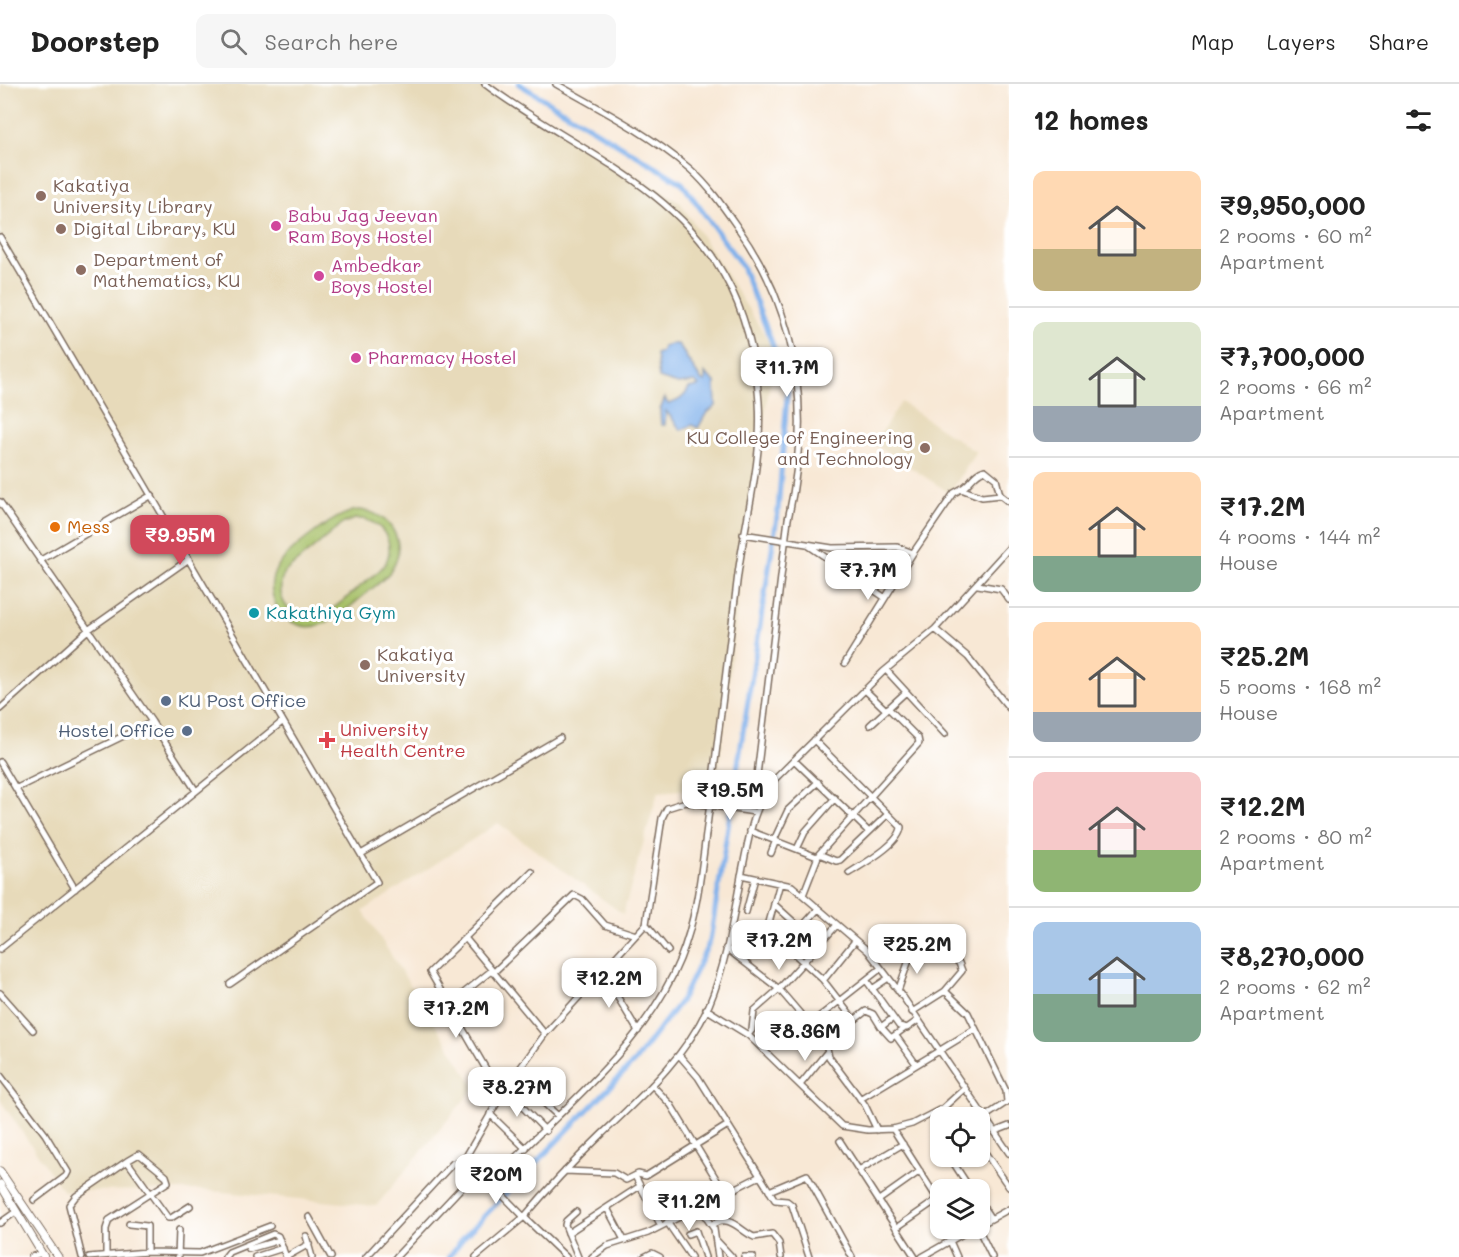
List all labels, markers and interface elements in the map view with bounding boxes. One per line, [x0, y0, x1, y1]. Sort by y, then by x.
search box [196, 14, 616, 68]
text: Doorstep [30, 23, 160, 59]
icon: search [217, 25, 250, 58]
text: Search here [265, 27, 398, 56]
text: Map [1191, 28, 1234, 55]
text: Layers [1267, 28, 1336, 55]
text: Share [1369, 28, 1429, 55]
text: 12 homes [1033, 103, 1149, 137]
icon: filters [1402, 104, 1435, 137]
place label: Kakatiya University Library [53, 173, 213, 218]
text: ₹9,950,000 [1219, 188, 1365, 222]
marker: Kakatiya University Library [34, 189, 48, 203]
icon: home [1081, 195, 1153, 267]
place label: Babu Jag Jeevan Ram Boys Hostel [288, 203, 438, 248]
place label: Digital Library, KU [73, 216, 235, 240]
marker: Babu Jag Jeevan Ram Boys Hostel [269, 219, 283, 233]
marker: Digital Library, KU [54, 222, 68, 236]
text: 2 rooms · 60 m² [1219, 222, 1372, 248]
place label: Department of Mathematics, KU [93, 247, 240, 292]
text: Apartment [1219, 248, 1325, 274]
place label: Ambedkar Boys Hostel [331, 253, 433, 298]
marker: Department of Mathematics, KU [74, 263, 88, 277]
marker: Ambedkar Boys Hostel [312, 269, 326, 283]
text: ₹7,700,000 [1219, 339, 1365, 373]
place label: Pharmacy Hostel [368, 345, 517, 369]
icon: home [1081, 346, 1153, 418]
pin: ₹11.7M [738, 347, 836, 398]
marker: Pharmacy Hostel [349, 351, 363, 365]
text: ₹11.7M [755, 353, 819, 379]
text: 2 rooms · 66 m² [1219, 373, 1372, 399]
text: Apartment [1219, 399, 1325, 425]
place label: KU College of Engineering and Technology [686, 425, 913, 470]
marker: KU College of Engineering and Technology [918, 441, 932, 455]
text: ₹17.2M [1219, 489, 1306, 523]
icon: home [1081, 496, 1153, 568]
place label: Mess [67, 514, 110, 538]
pin: ₹9.95M [131, 515, 229, 566]
marker: Mess [48, 520, 62, 534]
text: ₹9.95M [144, 521, 216, 547]
text: 4 rooms · 144 m² [1219, 523, 1380, 549]
text: House [1219, 549, 1278, 575]
pin: ₹7.7M [826, 550, 910, 601]
text: ₹7.7M [839, 556, 897, 582]
place label: Kakathiya Gym [266, 600, 396, 624]
marker: Kakathiya Gym [247, 606, 261, 620]
text: ₹25.2M [1219, 639, 1310, 673]
place label: Kakatiya University [377, 642, 466, 687]
icon: home [1081, 646, 1153, 718]
marker: Kakatiya University [358, 658, 372, 672]
text: 5 rooms · 168 m² [1219, 673, 1381, 699]
place label: KU Post Office [178, 688, 306, 712]
marker: KU Post Office [159, 694, 173, 708]
text: House [1219, 699, 1278, 725]
place label: University Health Centre [340, 717, 466, 762]
place label: Hostel Office [58, 718, 175, 742]
marker: Hostel Office [180, 724, 194, 738]
marker: University Health Centre [318, 731, 336, 749]
pin: ₹19.5M [681, 770, 779, 821]
text: ₹19.5M [696, 776, 764, 802]
text: ₹12.2M [1219, 789, 1306, 823]
icon: home [1081, 796, 1153, 868]
text: 2 rooms · 80 m² [1219, 823, 1372, 849]
text: Apartment [1219, 849, 1325, 875]
pin: ₹17.2M [730, 920, 828, 971]
pin: ₹25.2M [868, 924, 966, 975]
text: ₹17.2M [746, 926, 812, 952]
text: ₹25.2M [882, 930, 952, 956]
text: ₹8,270,000 [1219, 939, 1364, 973]
icon: home [1081, 946, 1153, 1018]
pin: ₹12.2M [560, 958, 658, 1009]
text: ₹12.2M [576, 964, 642, 990]
text: 2 rooms · 62 m² [1219, 973, 1371, 999]
pin: ₹17.2M [407, 988, 505, 1039]
text: ₹17.2M [423, 994, 489, 1020]
text: Apartment [1219, 999, 1325, 1025]
pin: ₹8.36M [756, 1011, 854, 1062]
text: ₹8.36M [769, 1017, 841, 1043]
pin: ₹8.27M [468, 1067, 566, 1118]
text: ₹8.27M [482, 1073, 552, 1099]
map controls [930, 1107, 990, 1239]
button: locate [930, 1107, 990, 1167]
pin: ₹20M [460, 1154, 532, 1205]
text: ₹20M [469, 1160, 523, 1186]
button: layers [930, 1179, 990, 1239]
pin: ₹11.2M [640, 1181, 738, 1232]
text: ₹11.2M [657, 1187, 721, 1213]

